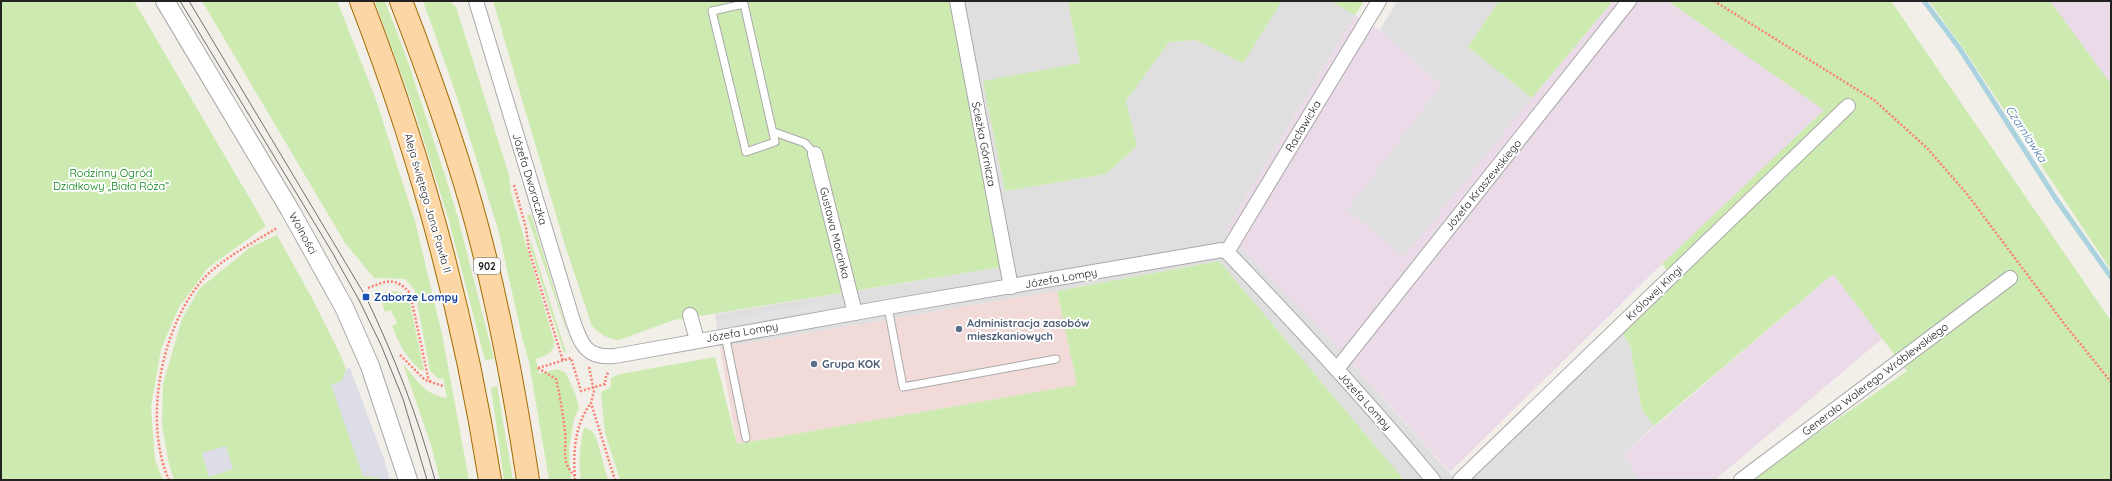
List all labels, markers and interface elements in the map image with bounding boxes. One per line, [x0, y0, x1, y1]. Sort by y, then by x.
street label: Racławicka [1282, 98, 1324, 154]
street label: Ścieżka Górnicza [969, 100, 999, 188]
water label: Czarniawka [2002, 102, 2051, 166]
street label: Aleja świętego Jana Pawła II [401, 132, 455, 274]
street label: Józefa Dworaczka [509, 132, 551, 226]
street label: Józefa Kraszewskiego [1442, 136, 1524, 234]
park label: Rodzinny Ogród Działkowy „Biała Róża” [53, 166, 169, 193]
street label: Gustawa Morcinka [817, 186, 853, 280]
street label: Wolności [286, 210, 320, 256]
road number: 902 [474, 258, 500, 274]
street label: Królowej Kingi [1623, 263, 1685, 323]
street label: Józefa Lompy [1024, 265, 1098, 291]
place label: Zaborze Lompy [374, 290, 458, 304]
marker: Zaborze Lompy [361, 292, 371, 302]
place label: Administracja zasobów mieszkaniowych [967, 316, 1090, 343]
street label: Józefa Lompy [705, 319, 779, 345]
street label: Generała Walerego Wróblewskiego [1799, 319, 1951, 439]
marker: Administracja zasobów mieszkaniowych [954, 324, 964, 334]
place label: Grupa KOK [822, 357, 880, 371]
marker: Grupa KOK [809, 359, 819, 369]
street label: Józefa Lompy [1335, 369, 1395, 433]

